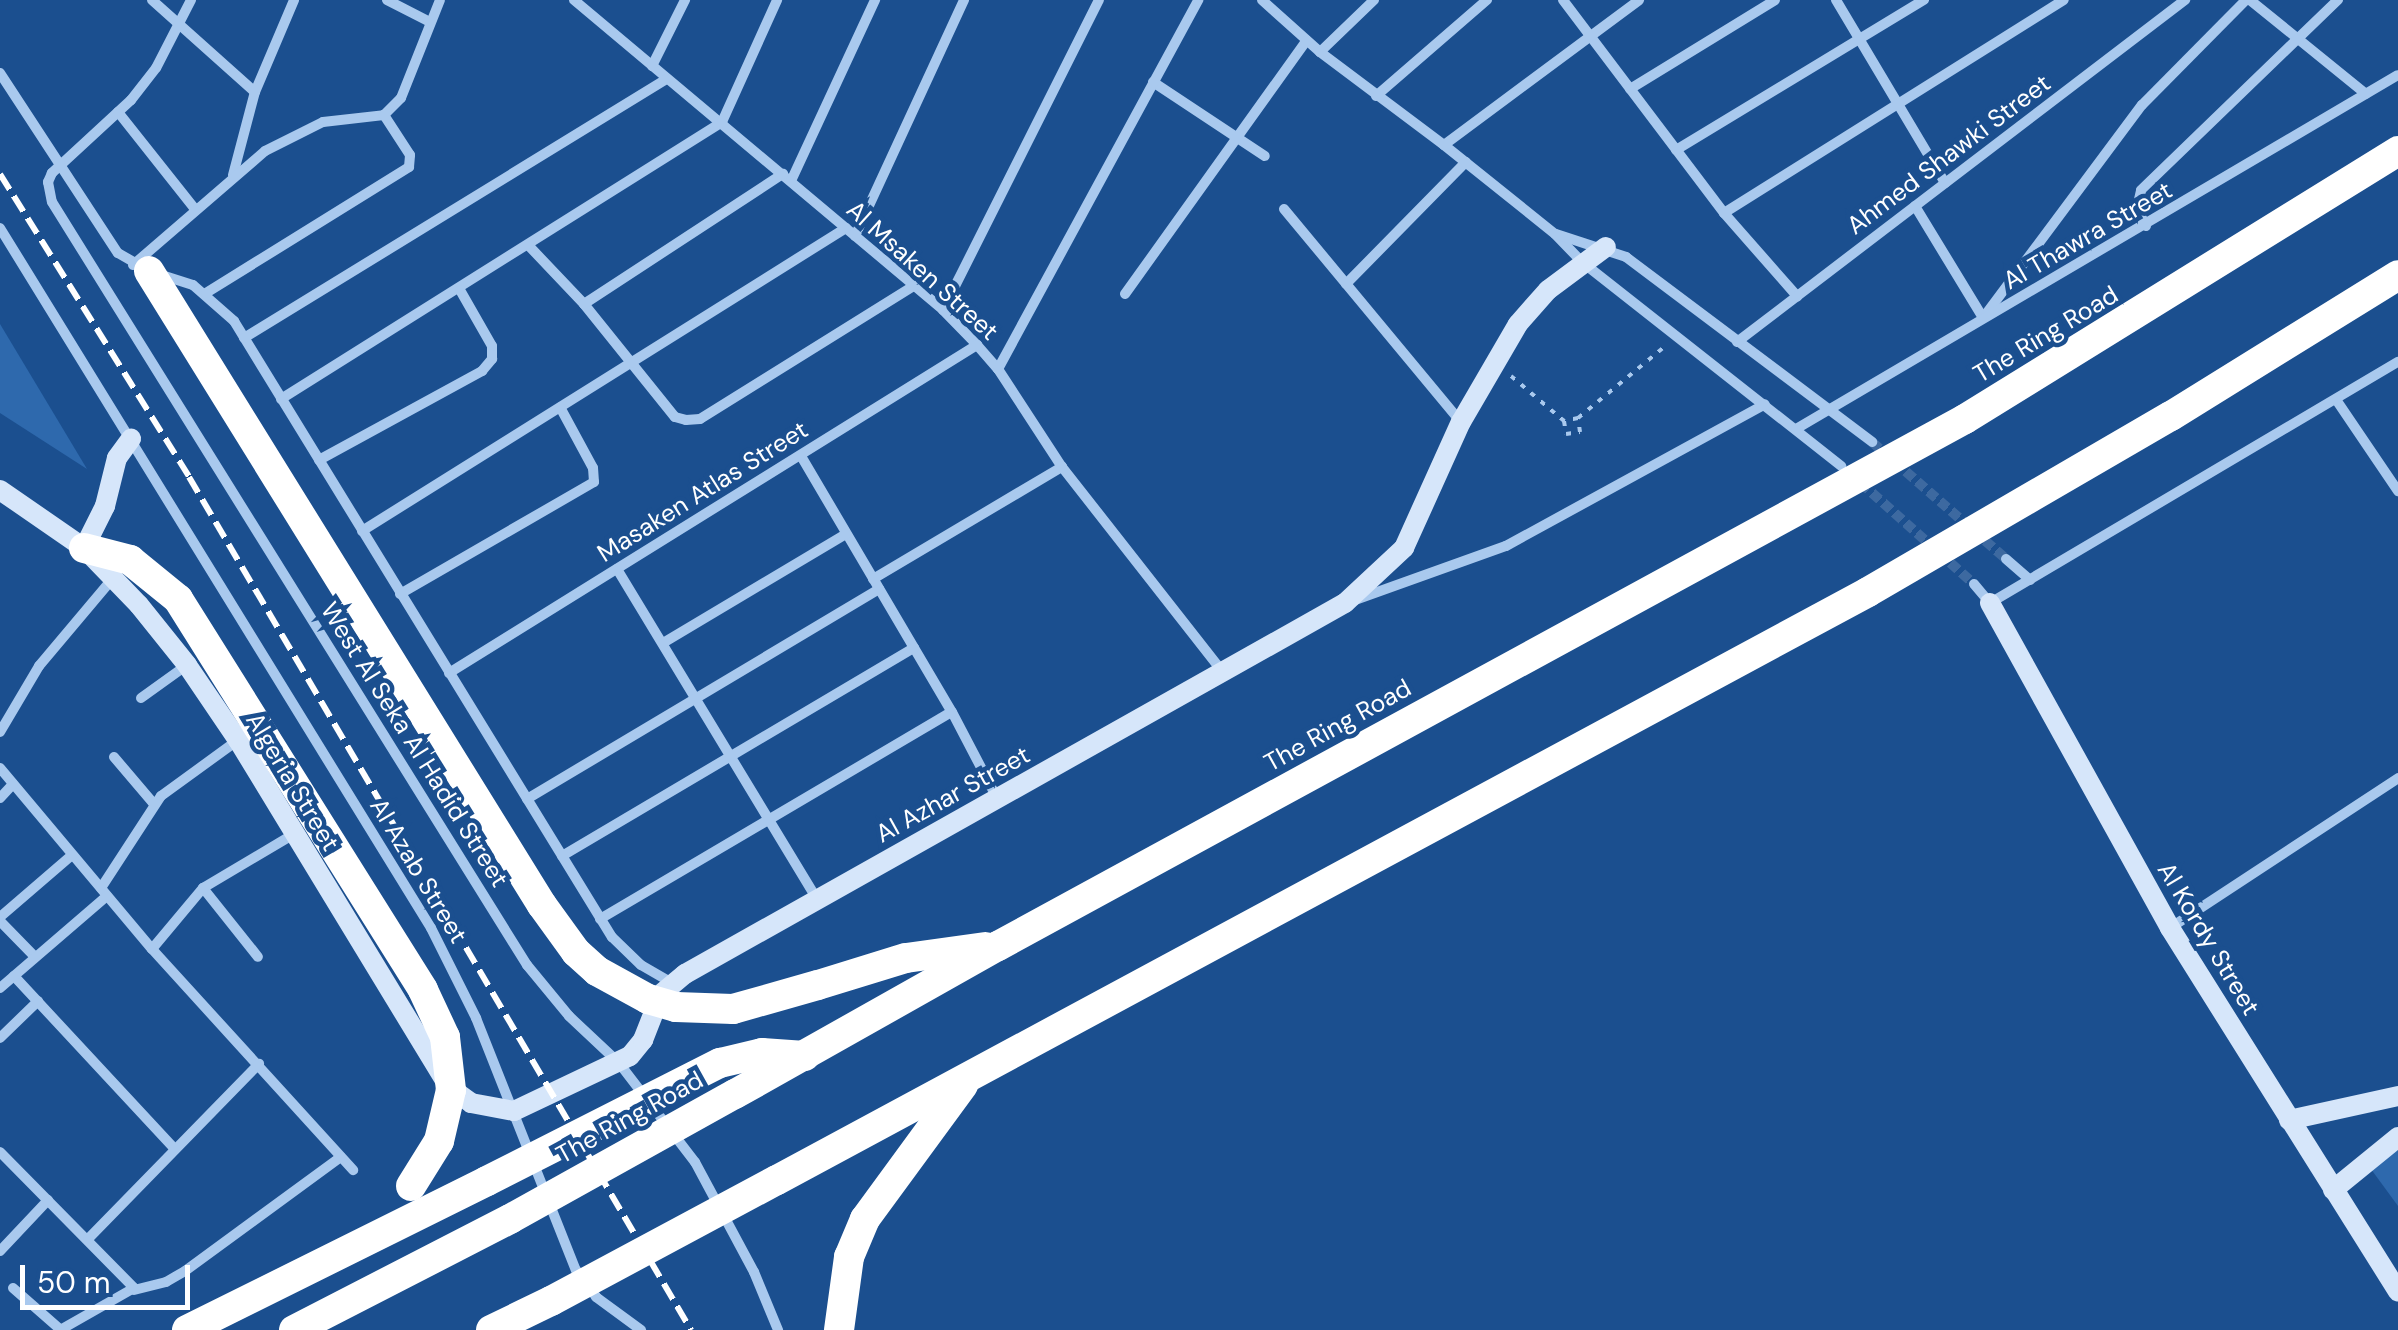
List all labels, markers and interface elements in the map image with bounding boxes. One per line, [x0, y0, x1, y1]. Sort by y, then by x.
street label: Ahmed Shawki Street [1841, 69, 2057, 241]
street label: Al Thawra Street [1998, 176, 2178, 296]
street label: Al Msaken Street [840, 195, 1004, 347]
street label: The Ring Road [1968, 280, 2124, 390]
street label: Masaken Atlas Street [592, 415, 814, 569]
street label: West Al Seka Al Hadid Street [314, 597, 514, 893]
street label: The Ring Road [1259, 673, 1417, 779]
street label: Algeria Street [239, 707, 345, 857]
street label: Al Azhar Street [871, 740, 1035, 850]
street label: Al Azab Street [363, 793, 473, 949]
street label: Al Kordy Street [2151, 857, 2265, 1021]
street label: The Ring Road [551, 1065, 709, 1171]
scale bar [25, 1245, 195, 1307]
text: 50 m [37, 1263, 111, 1302]

